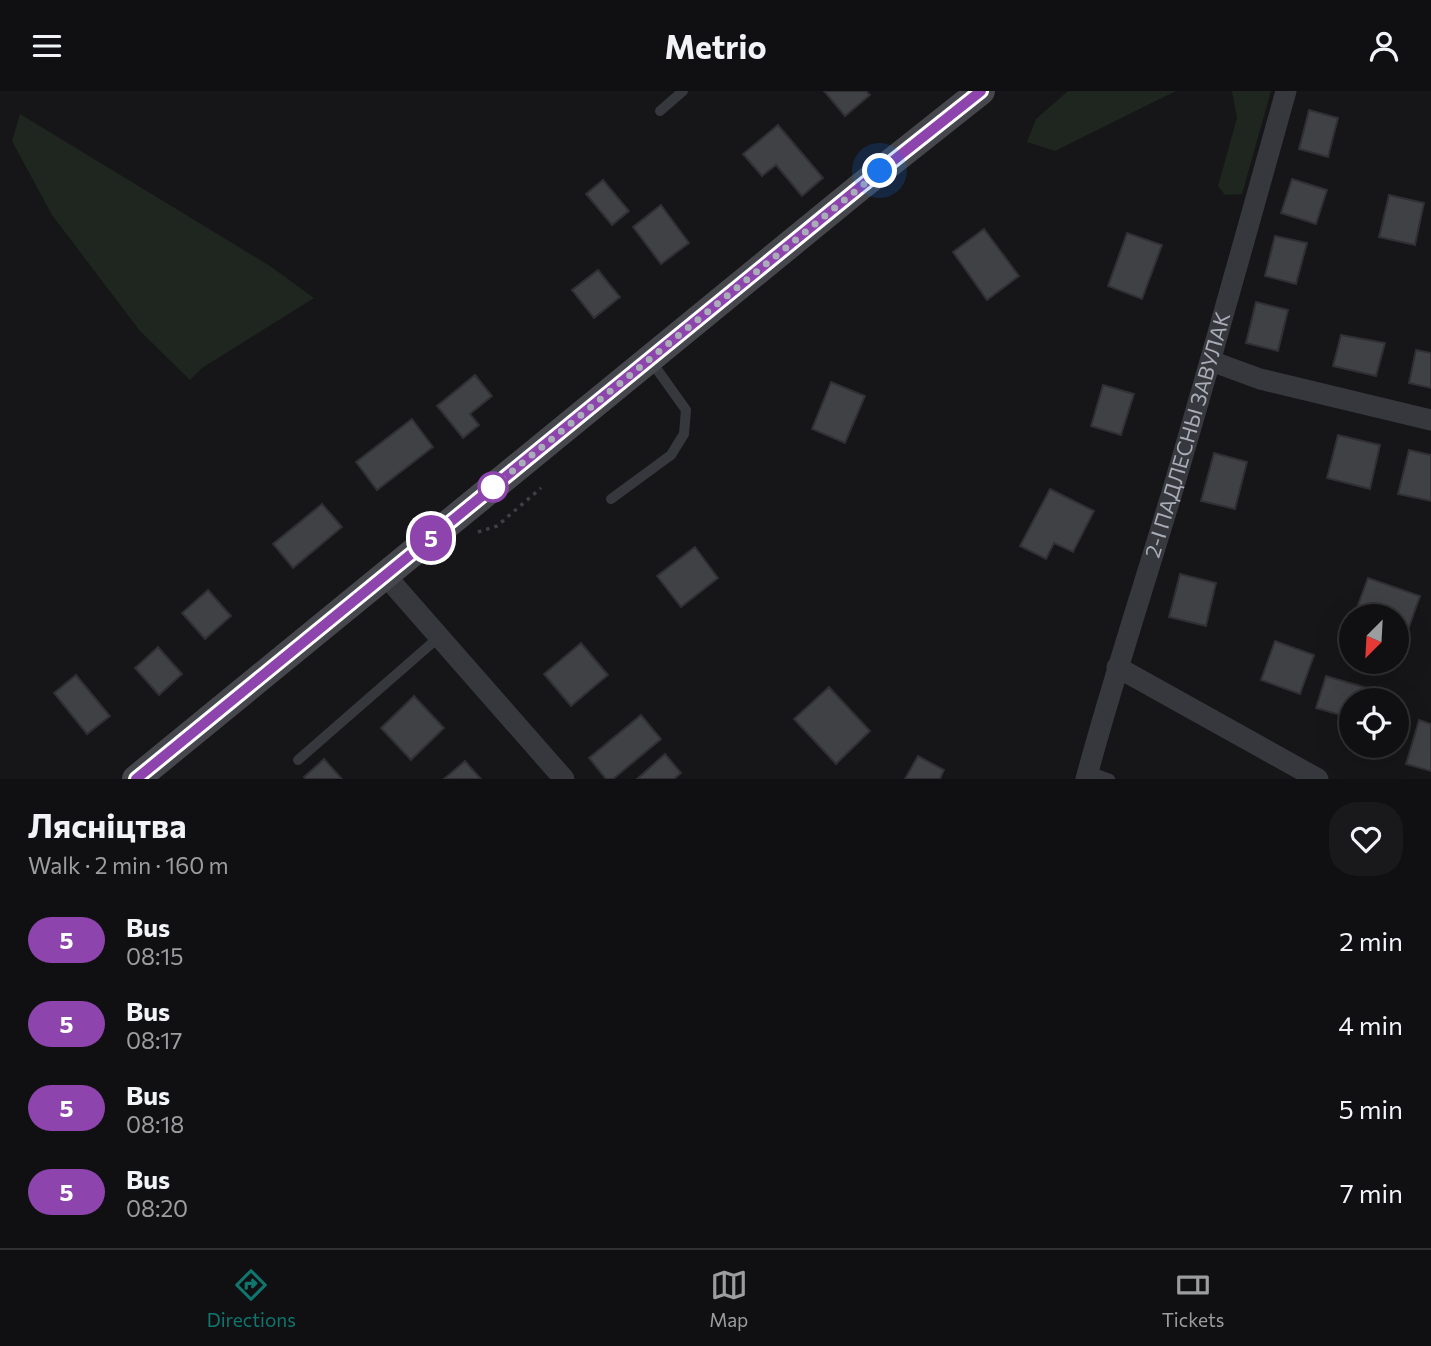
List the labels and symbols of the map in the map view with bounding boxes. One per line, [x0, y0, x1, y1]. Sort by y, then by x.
your location [862, 153, 897, 188]
street label: 2-І ПАДЛЕСНЫ ЗАВУЛАК [1139, 309, 1235, 560]
unlabelled marker [478, 472, 508, 502]
line badge: 5 [408, 515, 454, 561]
north arrow [1339, 604, 1409, 674]

